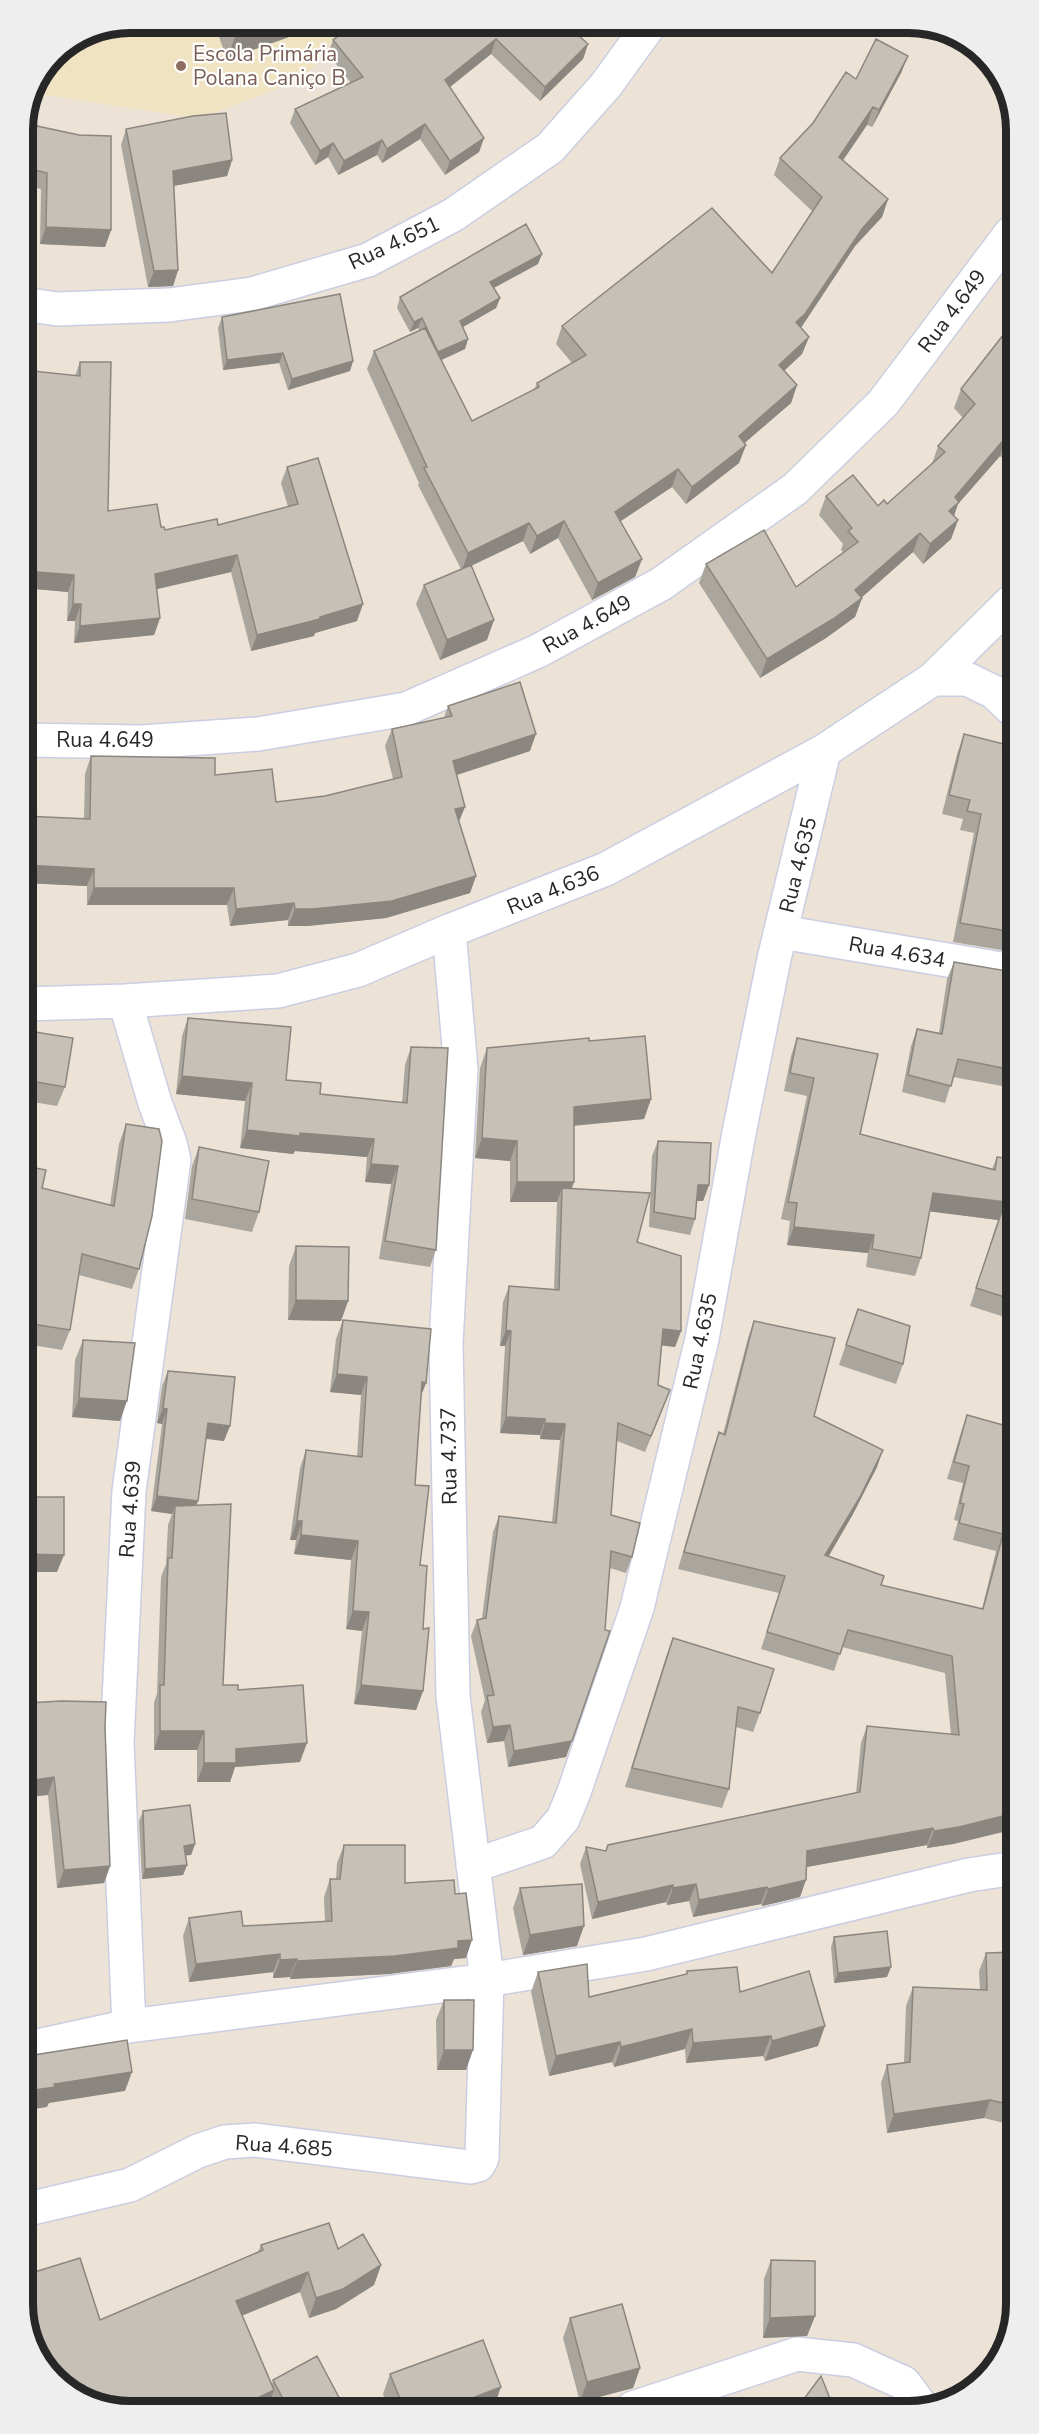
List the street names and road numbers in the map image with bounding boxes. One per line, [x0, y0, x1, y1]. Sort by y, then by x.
street label: Rua 4.651 [344, 210, 444, 276]
street label: Rua 4.649 [911, 264, 993, 358]
street label: Rua 4.649 [538, 588, 636, 660]
street label: Rua 4.649 [56, 726, 154, 754]
street label: Rua 4.635 [773, 814, 823, 916]
street label: Rua 4.636 [503, 859, 603, 921]
street label: Rua 4.634 [847, 930, 947, 974]
street label: Rua 4.635 [676, 1290, 724, 1392]
street label: Rua 4.737 [434, 1407, 464, 1505]
street label: Rua 4.639 [113, 1459, 147, 1559]
street label: Rua 4.685 [234, 2129, 334, 2163]

